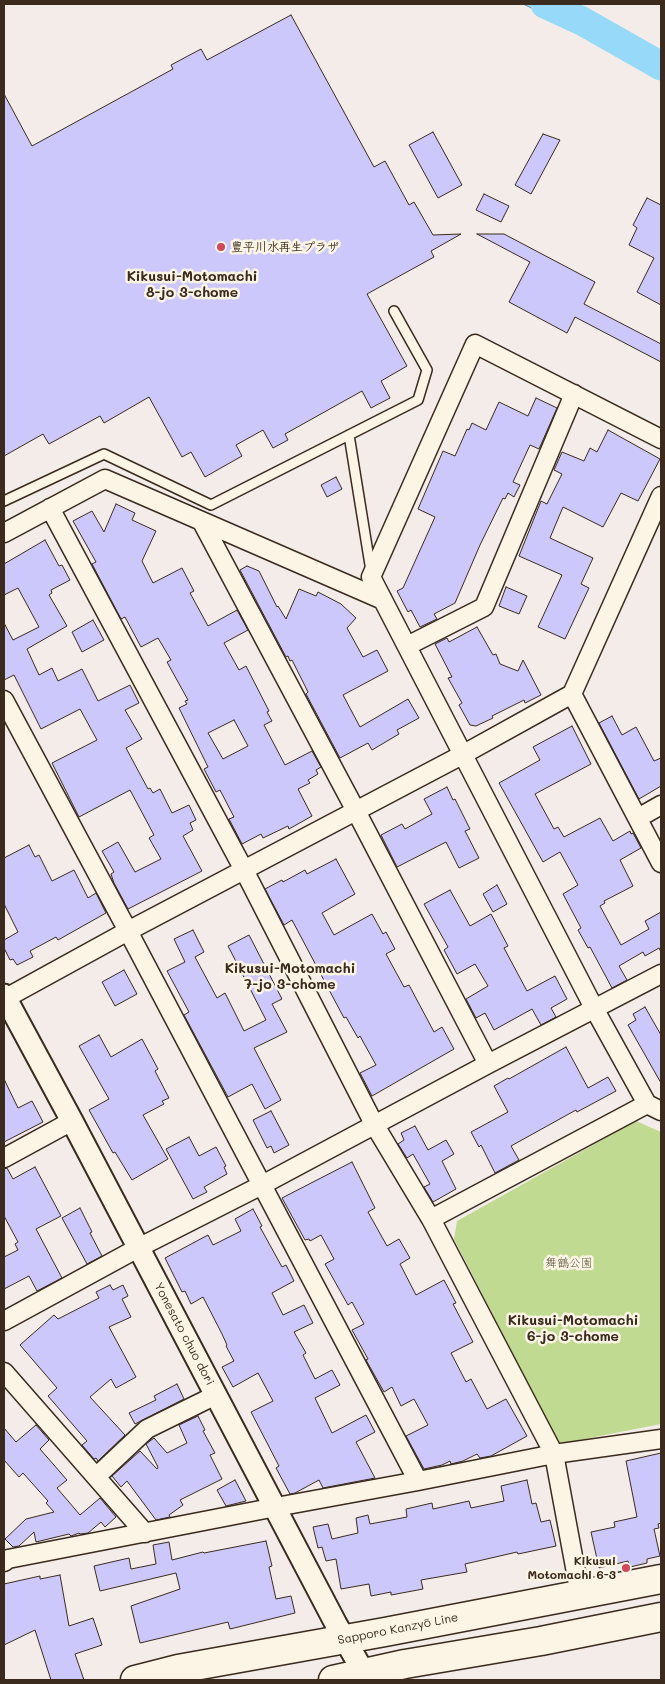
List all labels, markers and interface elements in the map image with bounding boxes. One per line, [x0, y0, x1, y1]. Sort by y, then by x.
place label: 豊平川水再生プラザ [231, 240, 339, 254]
marker: 豊平川水再生プラザ [215, 241, 227, 253]
district label: Kikusui-Motomachi 8-jo 3-chome [127, 269, 257, 302]
district label: Kikusui-Motomachi 7-jo 3-chome [225, 961, 355, 994]
park label: 舞鶴公園 [545, 1256, 593, 1270]
street label: Yonesato chuo dori [151, 1280, 217, 1388]
district label: Kikusui-Motomachi 6-jo 3-chome [508, 1313, 638, 1345]
place label: Kikusui Motomachi 6-3 [527, 1554, 616, 1582]
marker: Kikusui Motomachi 6-3 [620, 1562, 632, 1574]
street label: Sapporo Kanzyō Line [337, 1610, 459, 1648]

